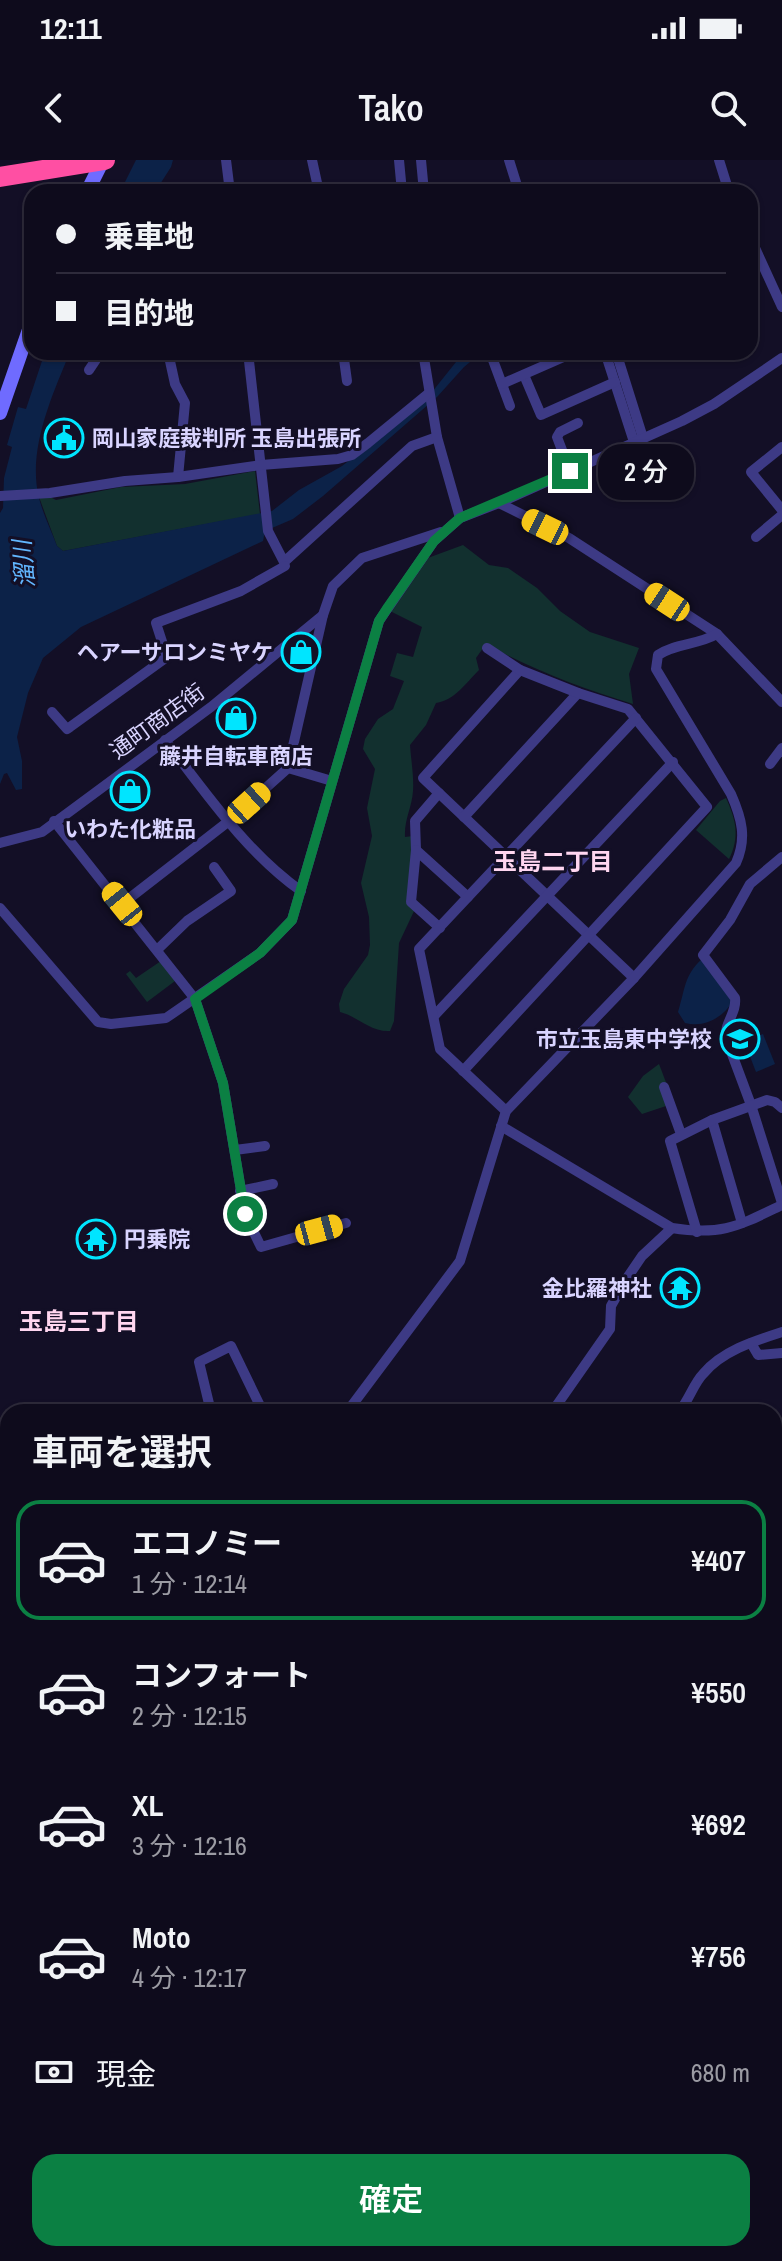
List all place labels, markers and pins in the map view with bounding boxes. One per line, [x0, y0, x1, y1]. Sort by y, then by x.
public building icon: 岡山家庭裁判所 玉島出張所 [43, 417, 85, 459]
place label: 岡山家庭裁判所 玉島出張所 [92, 423, 361, 453]
shop icon: ヘアーサロンミヤケ [280, 631, 322, 673]
place label: ヘアーサロンミヤケ [77, 637, 273, 667]
shop icon: 藤井自転車商店 [215, 697, 257, 739]
place label: 藤井自転車商店 [159, 741, 313, 771]
shop icon: いわた化粧品 [109, 770, 151, 812]
place label: いわた化粧品 [64, 814, 196, 844]
school or university icon: 市立玉島東中学校 [719, 1018, 761, 1060]
place label: 市立玉島東中学校 [536, 1024, 712, 1054]
temple icon: 円乗院 [75, 1218, 117, 1260]
place label: 円乗院 [124, 1224, 190, 1254]
temple icon: 金比羅神社 [659, 1267, 701, 1309]
place label: 金比羅神社 [542, 1273, 652, 1303]

